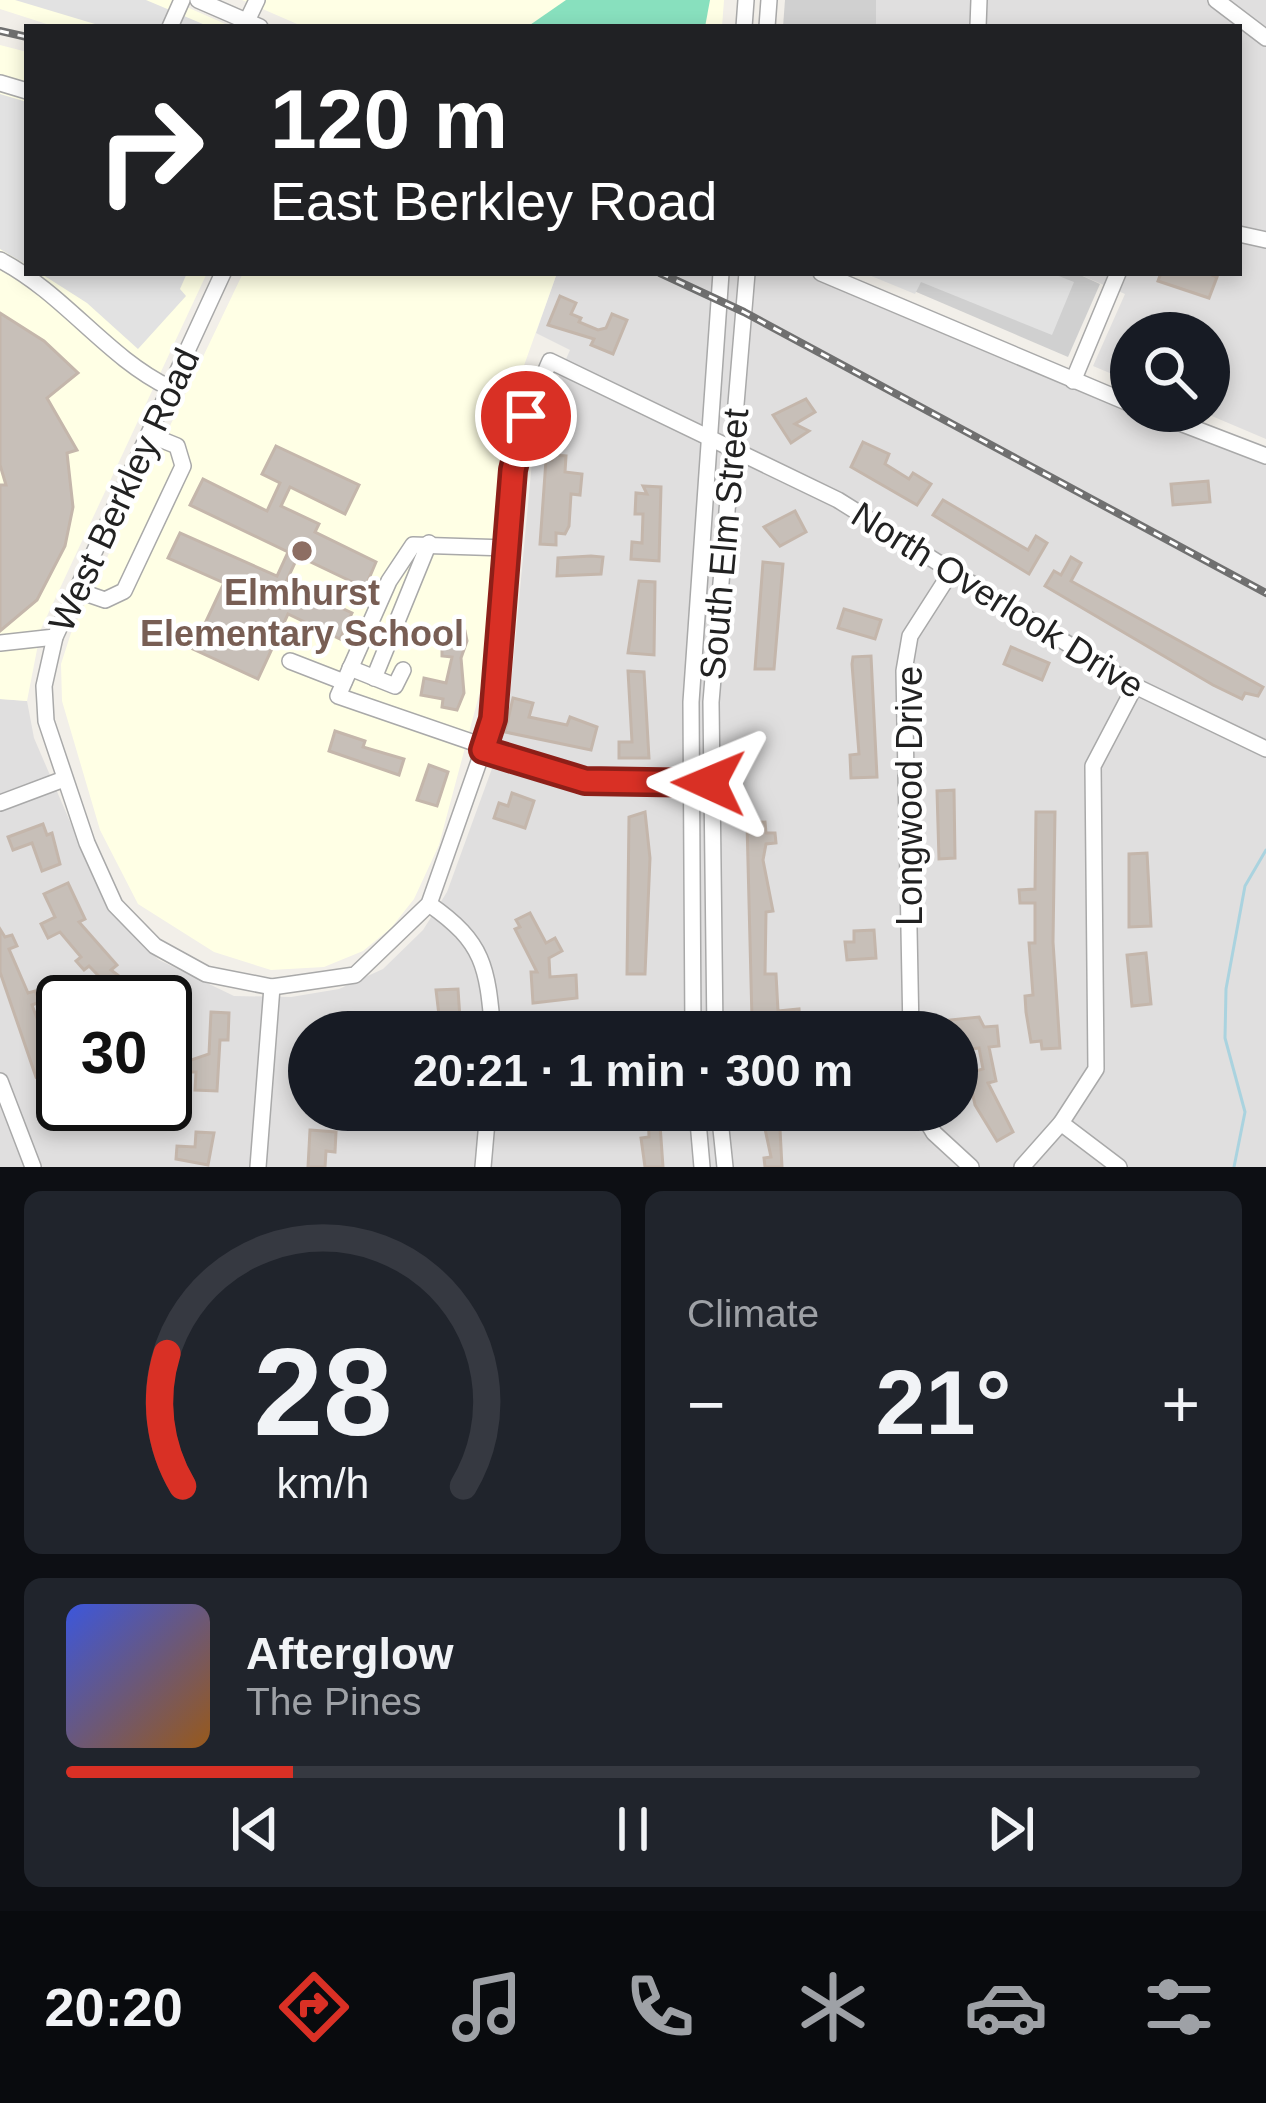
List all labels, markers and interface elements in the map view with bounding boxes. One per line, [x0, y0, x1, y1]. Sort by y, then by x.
icon: right [72, 72, 228, 228]
text: 120 m [270, 72, 508, 166]
text: East Berkley Road [270, 171, 717, 231]
map controls [1110, 312, 1230, 432]
button: search [1110, 312, 1230, 432]
street label: West Berkley Road [40, 342, 208, 638]
pin [475, 365, 577, 467]
icon: arrive [493, 383, 559, 449]
street label: South Elm Street [692, 407, 756, 681]
street label: North Overlook Drive [845, 494, 1151, 706]
marker: Elmhurst Elementary School [289, 538, 315, 564]
place label: Elmhurst Elementary School [140, 572, 464, 654]
street label: Longwood Drive [889, 666, 930, 926]
position arrow [646, 720, 772, 846]
speed limit sign: 30 [36, 975, 192, 1131]
text: 20:21 · 1 min · 300 m [413, 1045, 853, 1096]
text: Climate [687, 1292, 819, 1335]
text: 28 [253, 1322, 392, 1461]
text: 21° [875, 1353, 1012, 1453]
text: − [687, 1367, 726, 1441]
text: + [1161, 1367, 1200, 1441]
text: km/h [276, 1458, 369, 1506]
text: Afterglow [246, 1628, 454, 1679]
text: The Pines [246, 1680, 422, 1723]
icon: previous [222, 1796, 288, 1862]
icon: pause [600, 1796, 666, 1862]
icon: next [978, 1796, 1044, 1862]
icon: directions [272, 1965, 356, 2049]
icon: music [445, 1965, 529, 2049]
icon: phone [618, 1965, 702, 2049]
icon: climate [791, 1965, 875, 2049]
icon: car [964, 1965, 1048, 2049]
icon: filters [1137, 1965, 1221, 2049]
text: 20:20 [45, 1977, 183, 2037]

